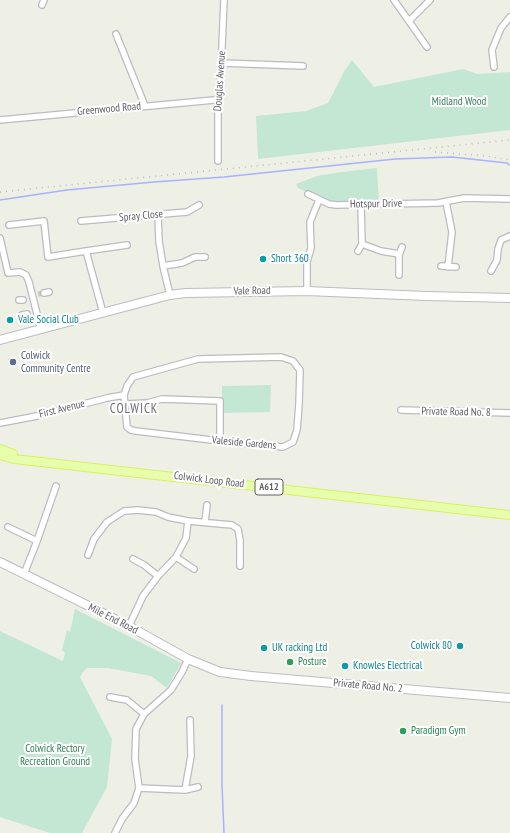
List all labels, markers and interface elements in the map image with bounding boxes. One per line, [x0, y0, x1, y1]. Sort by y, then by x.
street label: Douglas Avenue [211, 50, 229, 112]
park label: Midland Wood [432, 95, 486, 109]
street label: Greenwood Road [77, 100, 141, 118]
street label: Hotspur Drive [350, 197, 402, 211]
street label: Spray Close [119, 208, 163, 224]
place label: Short 360 [271, 252, 309, 266]
marker: Short 360 [258, 254, 268, 264]
street label: Vale Road [233, 284, 271, 298]
place label: Vale Social Club [18, 313, 79, 327]
marker: Vale Social Club [5, 315, 15, 325]
place label: Colwick Community Centre [21, 349, 91, 375]
marker: Colwick Community Centre [8, 357, 18, 367]
street label: First Avenue [38, 397, 86, 421]
district label: COLWICK [110, 401, 158, 417]
street label: Private Road No. 8 [421, 405, 491, 419]
street label: Valeside Gardens [211, 434, 277, 452]
street label: Colwick Loop Road [173, 469, 245, 491]
road number: A612 [255, 479, 283, 495]
street label: Mile End Road [86, 601, 140, 637]
place label: Colwick 80 [411, 639, 452, 653]
place label: UK racking Ltd [272, 641, 327, 655]
marker: Colwick 80 [455, 641, 465, 651]
marker: UK racking Ltd [259, 643, 269, 653]
place label: Posture [298, 655, 326, 669]
marker: Posture [285, 657, 295, 667]
place label: Knowles Electrical [353, 659, 422, 673]
marker: Knowles Electrical [340, 661, 350, 671]
street label: Private Road No. 2 [333, 676, 403, 696]
place label: Paradigm Gym [411, 724, 466, 738]
marker: Paradigm Gym [398, 726, 408, 736]
park label: Colwick Rectory Recreation Ground [20, 742, 90, 768]

